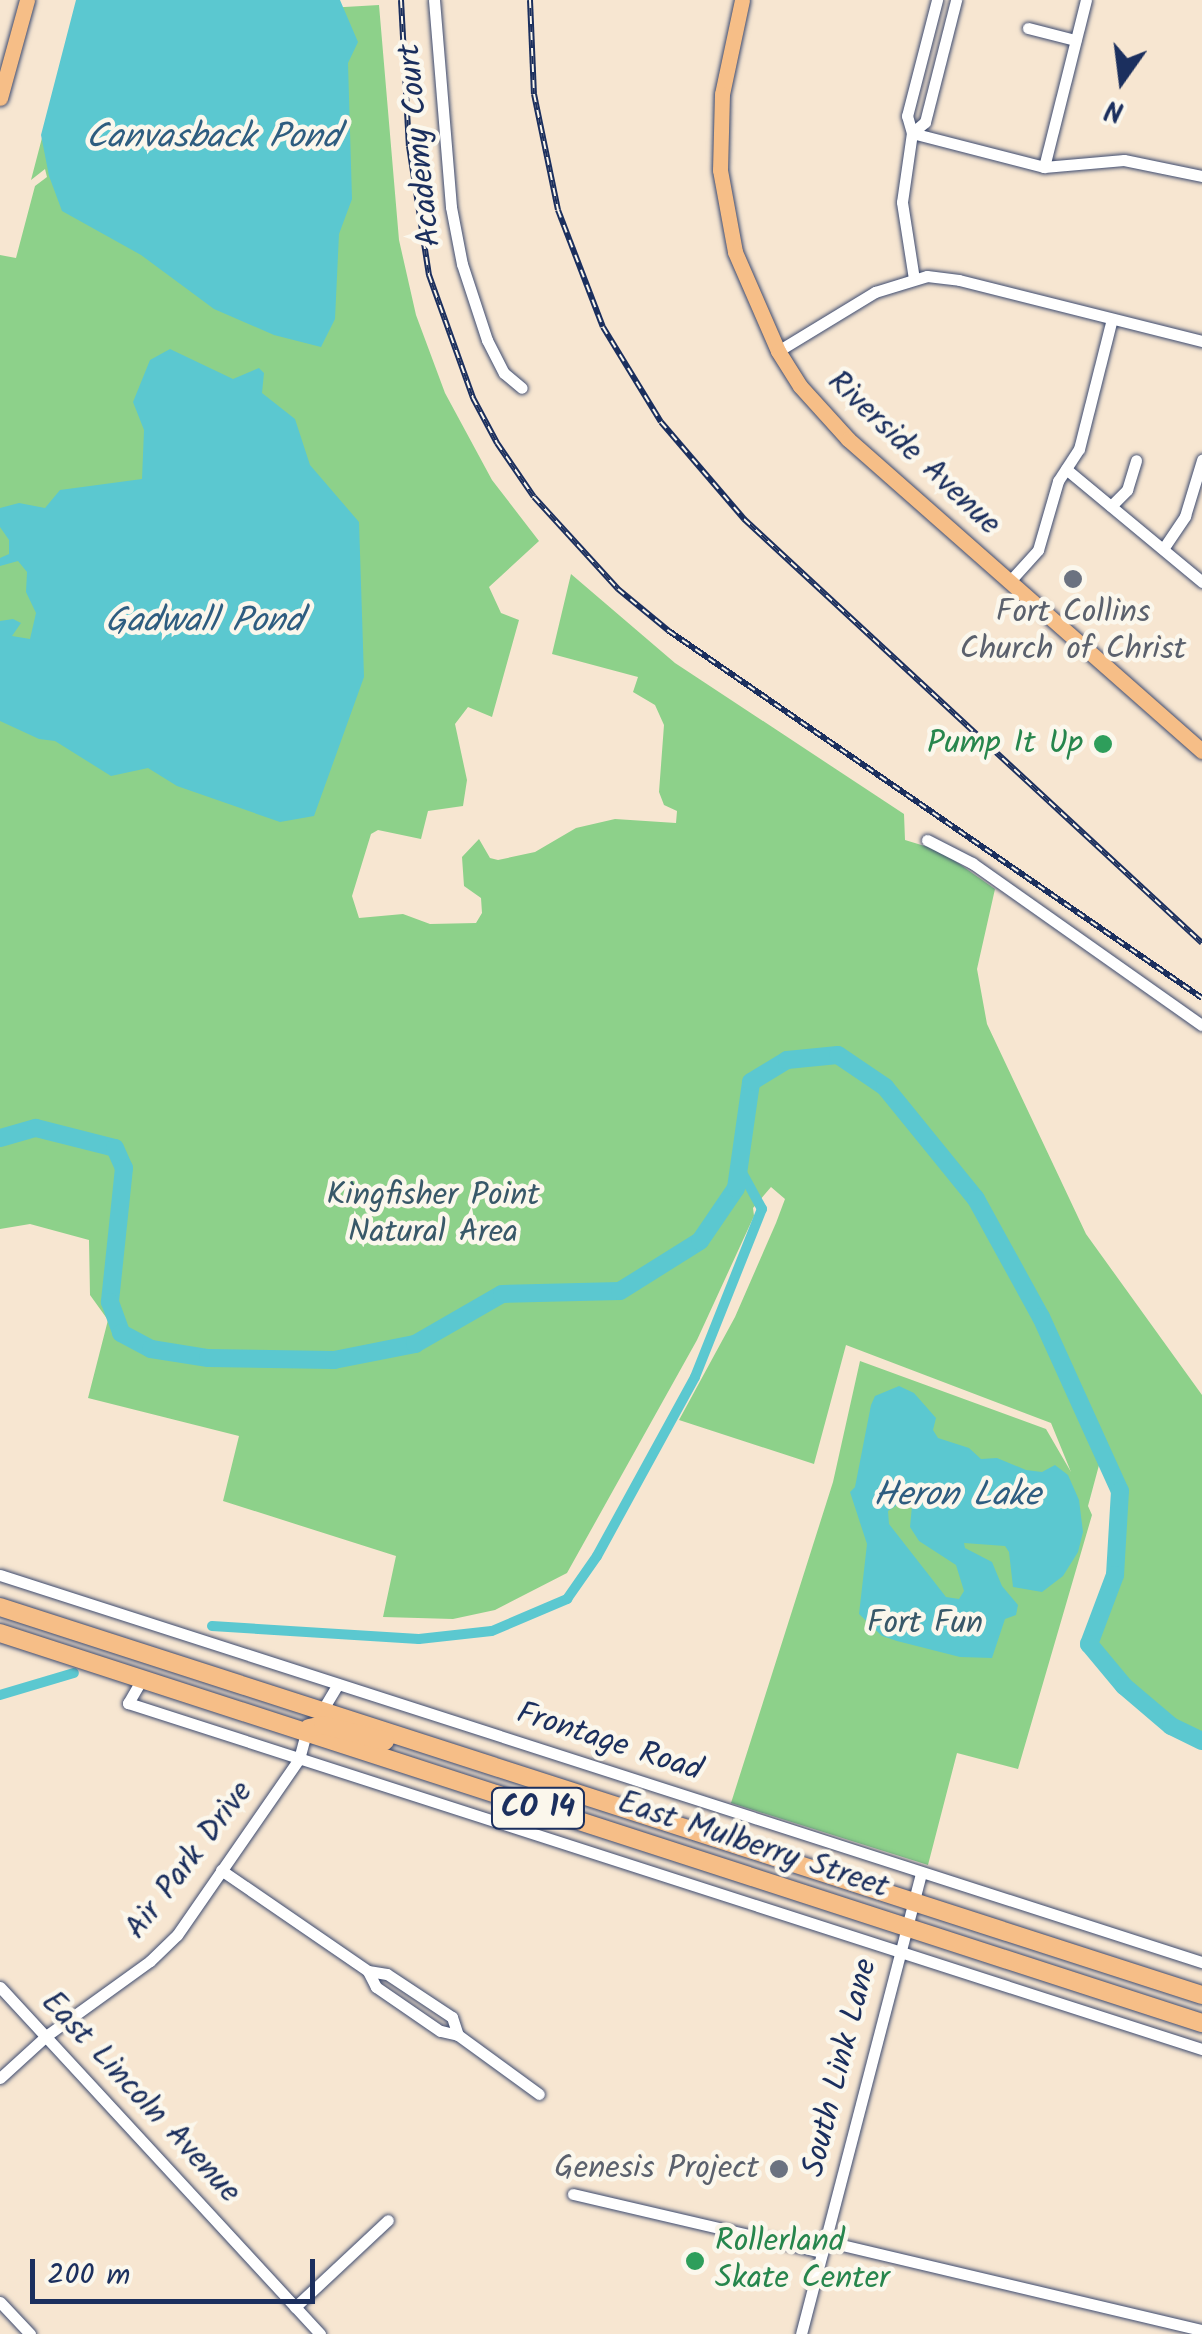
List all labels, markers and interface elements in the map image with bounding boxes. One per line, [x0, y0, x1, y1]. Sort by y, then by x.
north arrow [1072, 30, 1172, 130]
street label: Academy Court [391, 41, 451, 249]
text: N [1101, 86, 1129, 134]
water label: Canvasback Pond [86, 117, 340, 159]
street label: Riverside Avenue [818, 364, 1008, 544]
marker: Fort Collins Church of Christ [1062, 568, 1084, 590]
place label: Fort Collins Church of Christ [960, 595, 1186, 670]
water label: Gadwall Pond [105, 601, 303, 643]
place label: Pump It Up [927, 725, 1083, 763]
marker: Pump It Up [1092, 733, 1114, 755]
park label: Kingfisher Point Natural Area [326, 1178, 540, 1253]
water label: Heron Lake [873, 1475, 1041, 1517]
park label: Fort Fun [867, 1605, 983, 1643]
street label: Frontage Road [511, 1695, 707, 1791]
street label: Air Park Drive [118, 1774, 262, 1948]
road number: CO 14 [490, 1783, 586, 1833]
street label: East Mulberry Street [613, 1784, 893, 1908]
street label: South Link Lane [795, 1955, 887, 2181]
street label: East Lincoln Avenue [32, 1984, 248, 2212]
place label: Genesis Project [554, 2150, 759, 2188]
marker: Genesis Project [768, 2158, 790, 2180]
place label: Rollerland Skate Center [715, 2224, 890, 2299]
scale bar [35, 2239, 320, 2301]
marker: Rollerland Skate Center [684, 2250, 706, 2272]
text: 200 m [47, 2252, 130, 2300]

